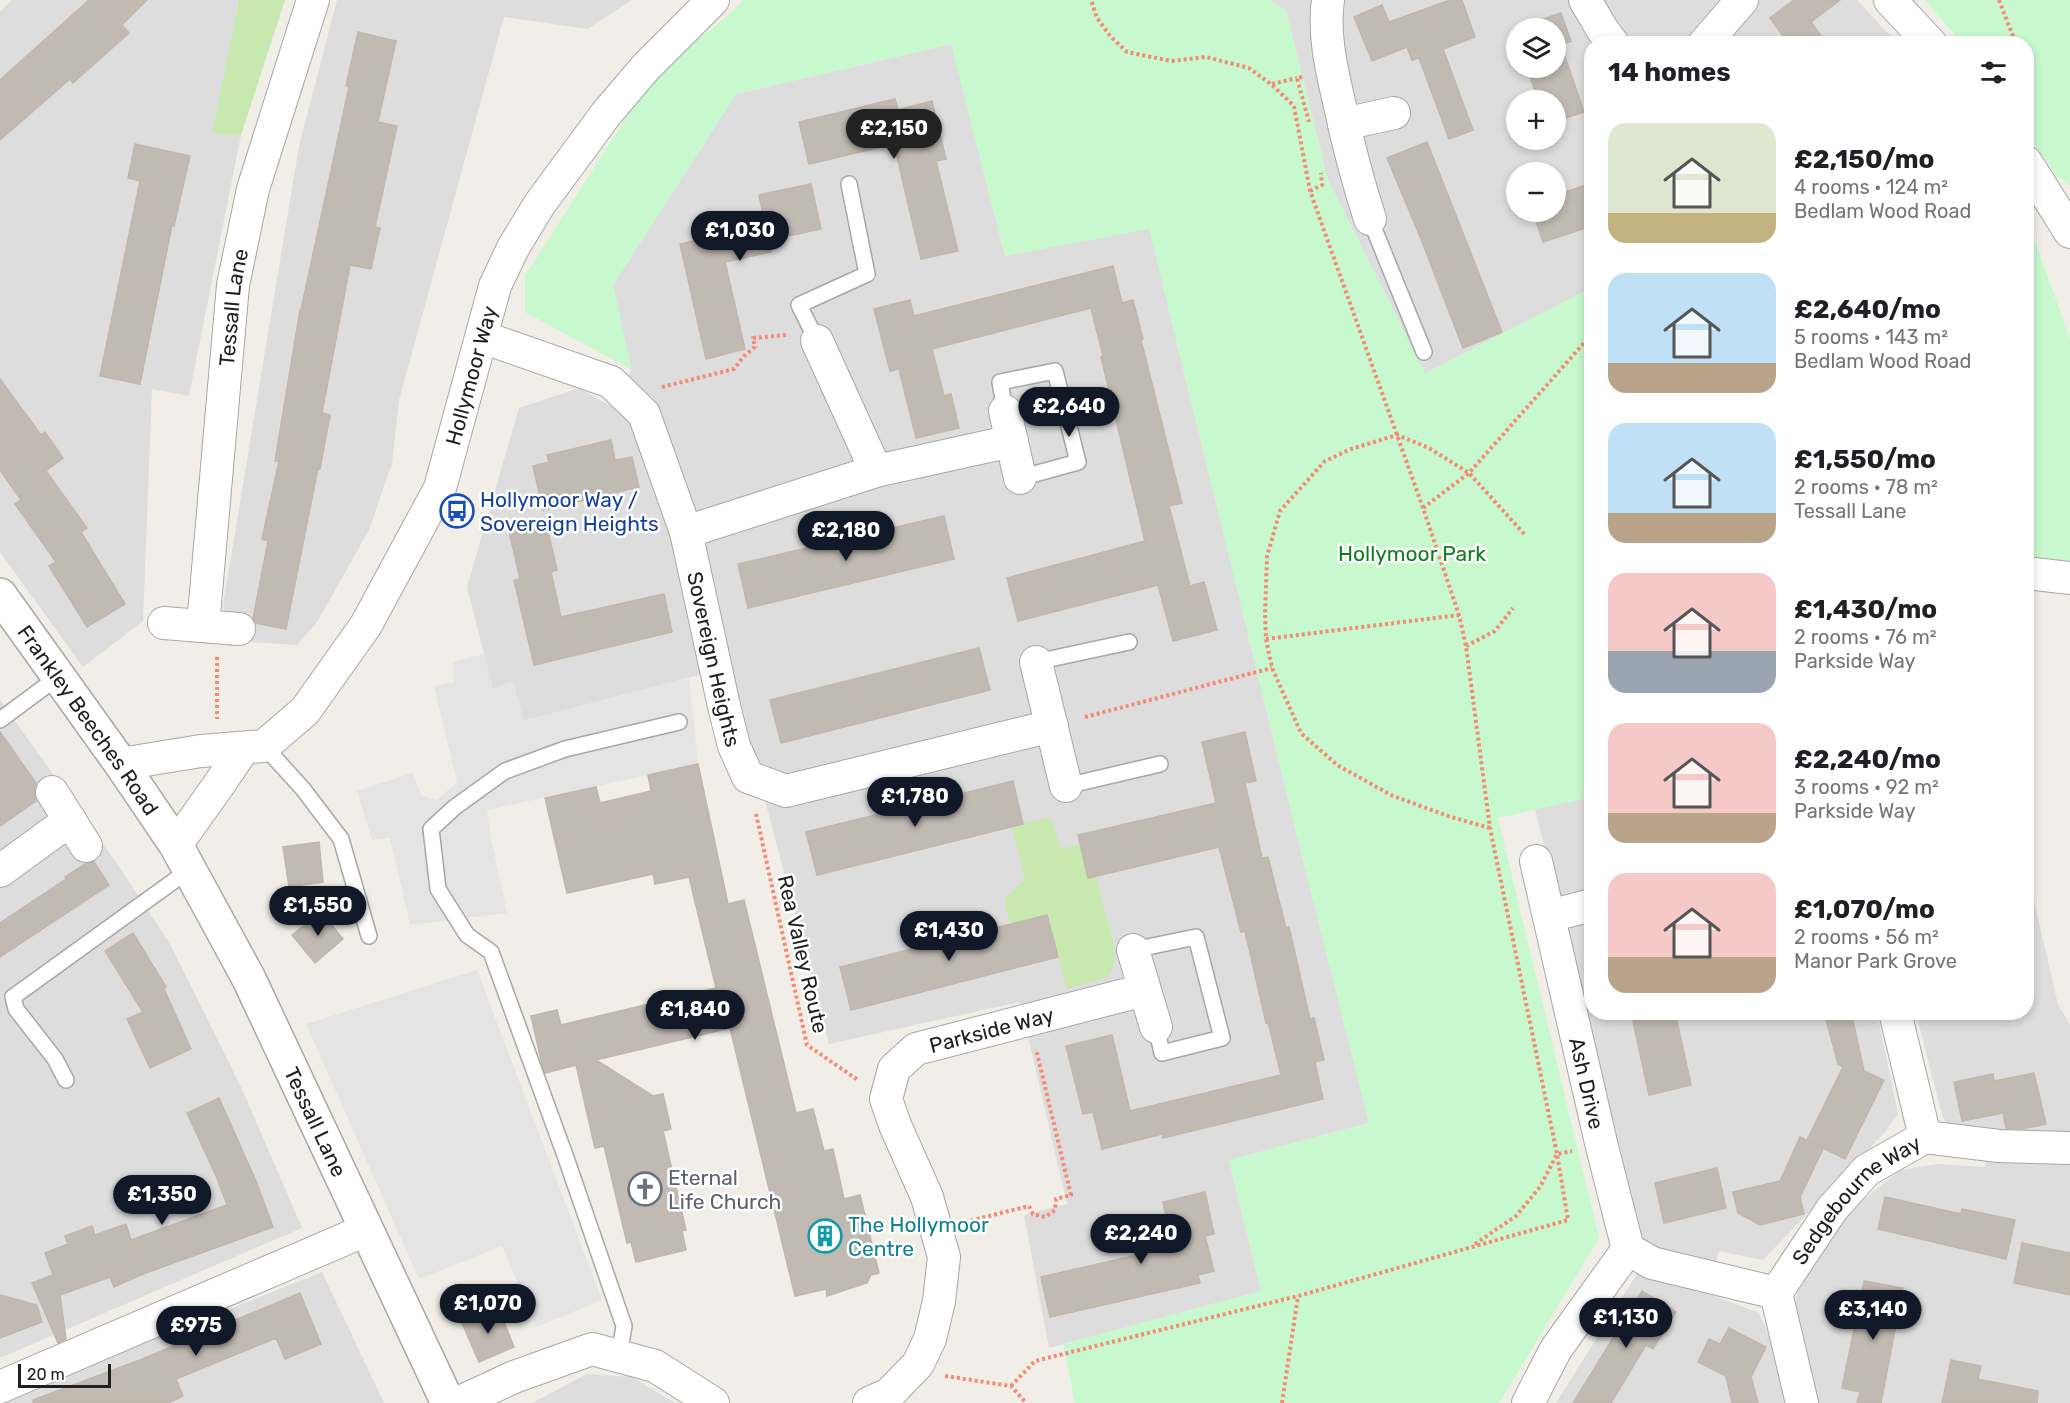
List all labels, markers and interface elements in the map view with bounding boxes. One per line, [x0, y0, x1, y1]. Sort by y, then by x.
map controls [1506, 18, 1566, 222]
button: layers [1506, 18, 1566, 78]
icon: filters [1977, 56, 2010, 89]
text: 14 homes [1608, 57, 1731, 88]
button: + [1506, 90, 1566, 150]
pin: £2,150 [845, 109, 943, 160]
text: £2,150 [860, 116, 928, 140]
text: £2,150/mo [1794, 144, 1934, 175]
icon: home [1656, 147, 1728, 219]
button: − [1506, 162, 1566, 222]
text: 4 rooms · 124 m² [1794, 175, 1948, 199]
text: Bedlam Wood Road [1794, 199, 1971, 223]
pin: £1,030 [691, 211, 789, 262]
text: £1,030 [705, 218, 775, 242]
street label: Tessall Lane [213, 246, 253, 367]
text: £2,640/mo [1794, 294, 1941, 325]
icon: home [1656, 297, 1728, 369]
street label: Hollymoor Way [440, 303, 502, 448]
text: 5 rooms · 143 m² [1794, 325, 1948, 349]
text: Bedlam Wood Road [1794, 349, 1971, 373]
pin: £2,640 [1020, 387, 1118, 438]
text: £2,640 [1032, 394, 1106, 418]
text: £1,550/mo [1794, 444, 1936, 475]
icon: home [1656, 447, 1728, 519]
text: 2 rooms · 78 m² [1794, 475, 1938, 499]
place label: Hollymoor Way / Sovereign Heights [480, 487, 659, 536]
bus stop icon: Hollymoor Way / Sovereign Heights [439, 493, 475, 529]
text: Tessall Lane [1794, 499, 1907, 523]
pin: £2,180 [797, 511, 895, 562]
text: £2,180 [812, 518, 880, 542]
park label: Hollymoor Park [1338, 541, 1486, 566]
street label: Sovereign Heights [682, 569, 746, 749]
text: £1,430/mo [1794, 594, 1937, 625]
icon: home [1656, 597, 1728, 669]
street label: Frankley Beeches Road [13, 620, 164, 820]
text: 2 rooms · 76 m² [1794, 625, 1937, 649]
text: Parkside Way [1794, 649, 1916, 673]
text: £2,240/mo [1794, 744, 1941, 775]
icon: home [1656, 747, 1728, 819]
text: 3 rooms · 92 m² [1794, 775, 1939, 799]
pin: £1,780 [866, 777, 964, 828]
text: £1,780 [881, 784, 949, 808]
text: Parkside Way [1794, 799, 1916, 823]
street label: Rea Valley Route [773, 872, 833, 1036]
pin: £1,550 [269, 886, 367, 937]
text: £1,550 [283, 893, 353, 917]
text: £1,070/mo [1794, 894, 1935, 925]
icon: home [1656, 897, 1728, 969]
pin: £1,430 [900, 911, 998, 962]
text: £1,430 [914, 918, 984, 942]
text: 2 rooms · 56 m² [1794, 925, 1939, 949]
text: Manor Park Grove [1794, 949, 1957, 973]
pin: £1,840 [646, 990, 744, 1041]
text: £1,840 [660, 997, 730, 1021]
street label: Parkside Way [926, 1001, 1057, 1058]
street label: Ash Drive [1565, 1035, 1610, 1131]
street label: Tessall Lane [280, 1063, 352, 1181]
street label: Sedgebourne Way [1786, 1130, 1925, 1269]
place label: Eternal Life Church [668, 1165, 781, 1214]
church icon: Eternal Life Church [627, 1171, 663, 1207]
pin: £1,350 [113, 1175, 211, 1226]
text: £1,350 [127, 1182, 197, 1206]
place label: The Hollymoor Centre [848, 1212, 989, 1261]
pin: £2,240 [1092, 1214, 1190, 1265]
building icon: The Hollymoor Centre [807, 1218, 843, 1254]
text: £2,240 [1104, 1221, 1178, 1245]
pin: £1,070 [439, 1284, 537, 1335]
pin: £3,140 [1824, 1290, 1922, 1341]
text: £1,070 [454, 1291, 522, 1315]
text: £3,140 [1838, 1297, 1908, 1321]
pin: £1,130 [1577, 1298, 1675, 1349]
text: £1,130 [1593, 1305, 1659, 1329]
pin: £975 [160, 1306, 232, 1357]
text: £975 [170, 1313, 222, 1337]
scale bar [18, 1361, 111, 1388]
text: 20 m [27, 1365, 65, 1384]

